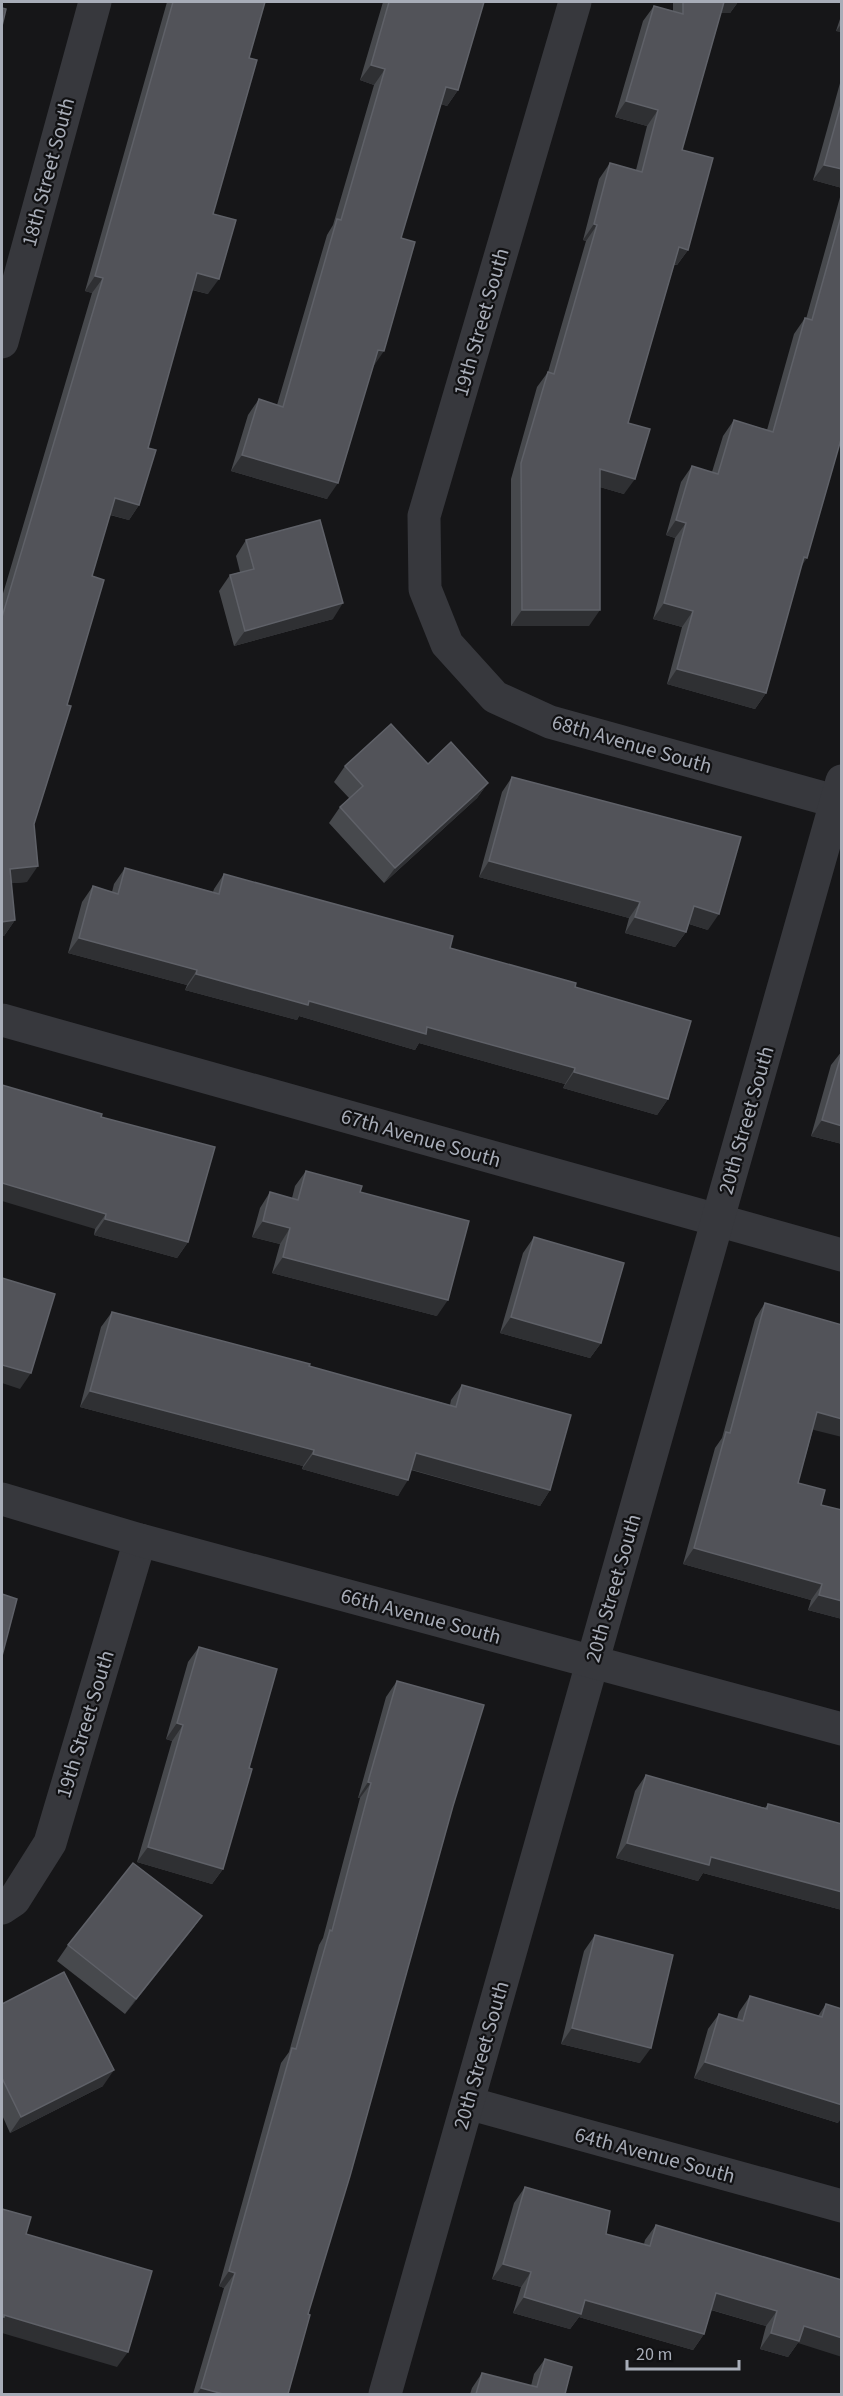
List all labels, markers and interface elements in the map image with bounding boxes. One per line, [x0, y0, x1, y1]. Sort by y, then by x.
street label: 18th Street South [14, 94, 82, 250]
street label: 19th Street South [446, 244, 516, 400]
street label: 68th Avenue South [549, 707, 715, 781]
street label: 20th Street South [711, 1042, 781, 1198]
street label: 67th Avenue South [338, 1101, 504, 1175]
street label: 20th Street South [578, 1510, 648, 1666]
street label: 66th Avenue South [337, 1580, 505, 1652]
street label: 19th Street South [48, 1646, 122, 1802]
street label: 20th Street South [446, 1977, 516, 2133]
street label: 64th Avenue South [571, 2119, 739, 2191]
scale bar [627, 2333, 740, 2371]
text: 20 m [636, 2342, 672, 2367]

